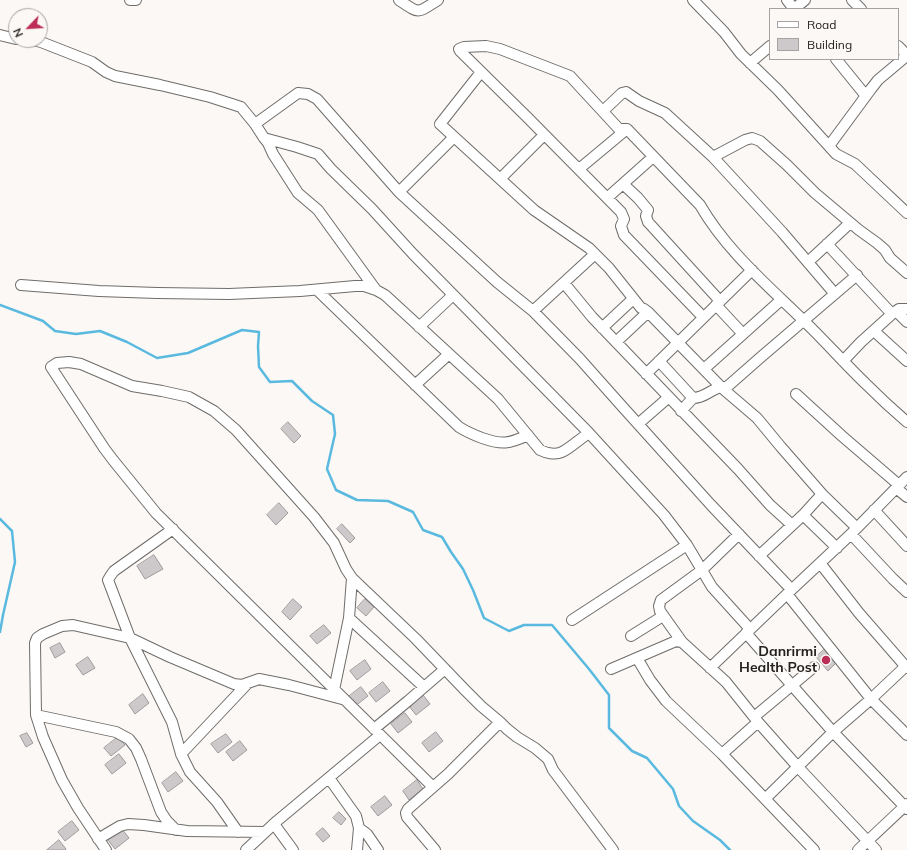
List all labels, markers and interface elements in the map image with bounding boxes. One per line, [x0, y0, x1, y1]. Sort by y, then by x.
north arrow [8, 8, 48, 48]
legend [769, 8, 899, 60]
text: Road [807, 17, 836, 32]
text: N [10, 26, 26, 39]
text: Building [807, 37, 852, 52]
place label: Danrirmi Health Post [739, 644, 817, 676]
marker: Danrirmi Health Post [820, 654, 832, 666]

